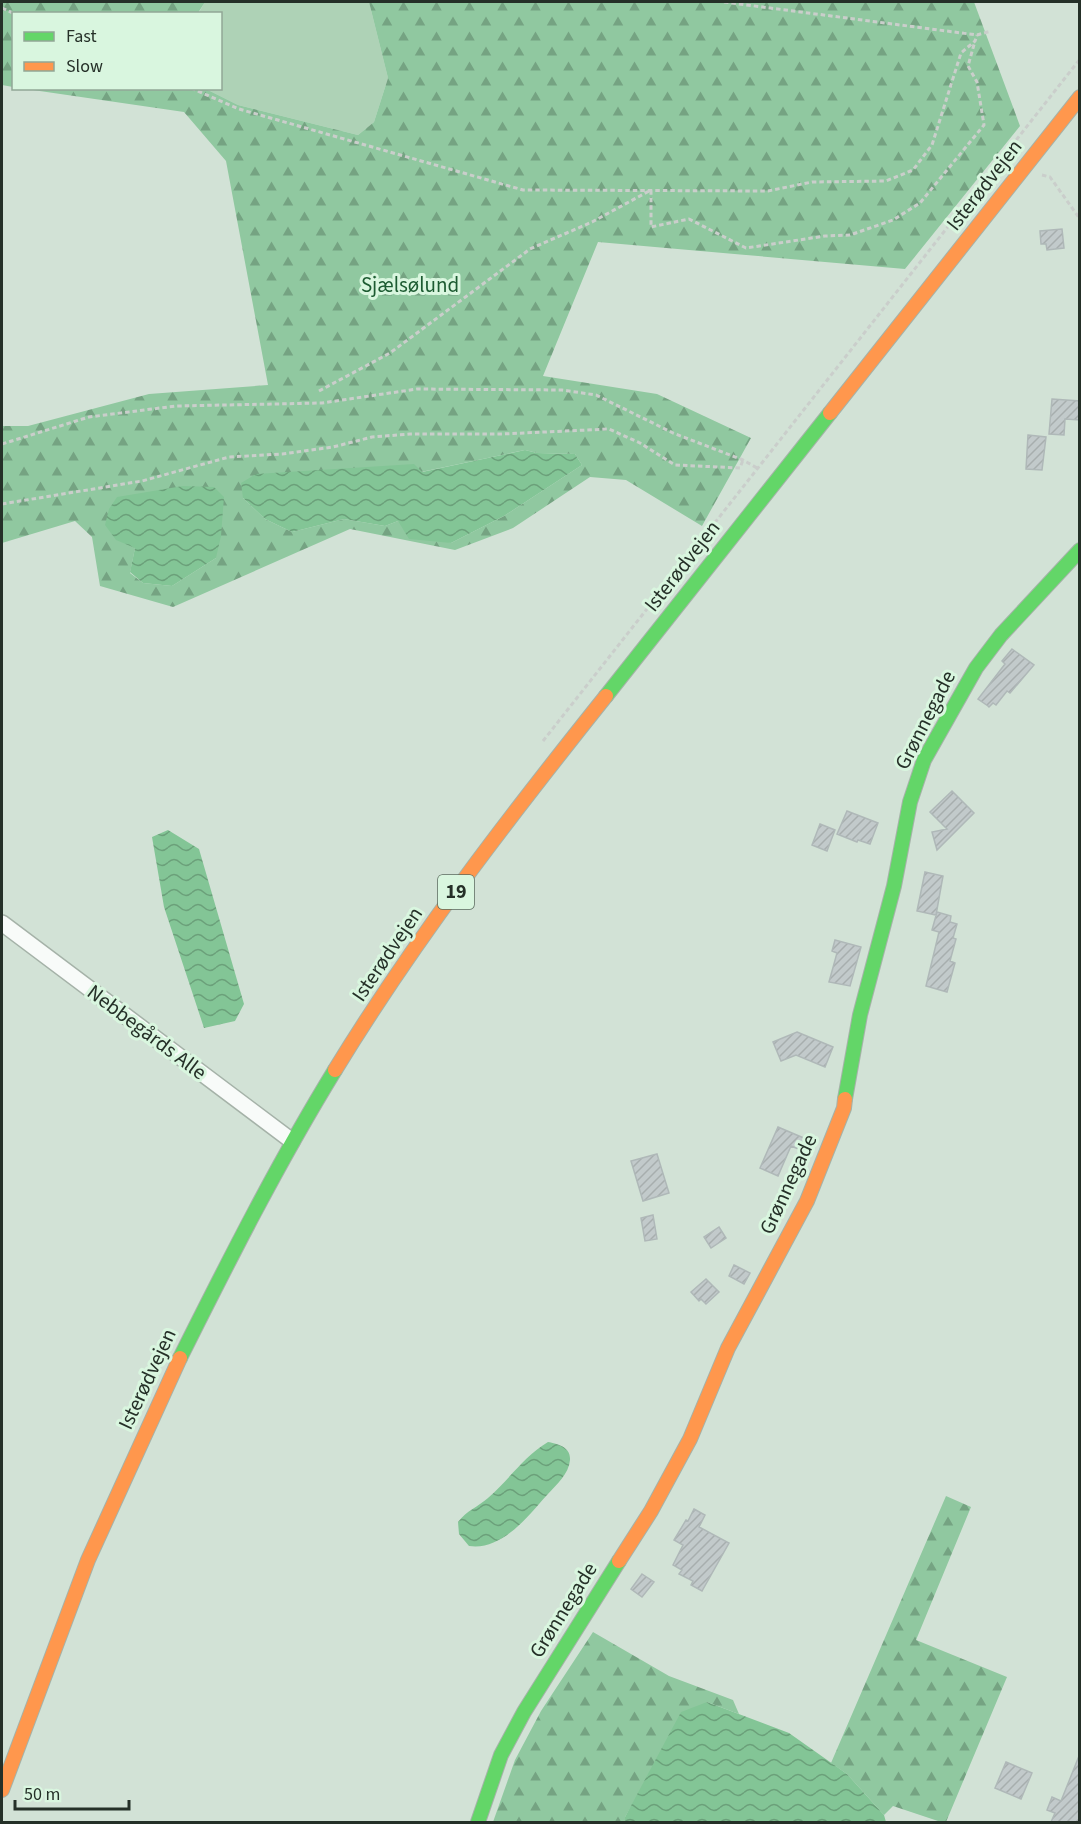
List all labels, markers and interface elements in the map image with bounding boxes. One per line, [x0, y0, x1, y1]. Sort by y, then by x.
legend [12, 12, 222, 90]
text: Fast [66, 24, 97, 49]
text: Slow [66, 54, 103, 79]
street label: Isterødvejen [939, 133, 1029, 237]
park label: Sjælsølund [361, 270, 459, 300]
street label: Isterødvejen [637, 514, 727, 618]
street label: Grønnegade [887, 665, 963, 775]
road number: 19 [438, 875, 474, 909]
street label: Isterødvejen [344, 901, 430, 1007]
street label: Nebbegårds Alle [81, 977, 213, 1087]
street label: Grønnegade [752, 1129, 824, 1239]
street label: Isterødvejen [110, 1324, 184, 1434]
street label: Grønnegade [522, 1556, 604, 1664]
scale bar [15, 1773, 129, 1811]
text: 50 m [24, 1782, 60, 1807]

